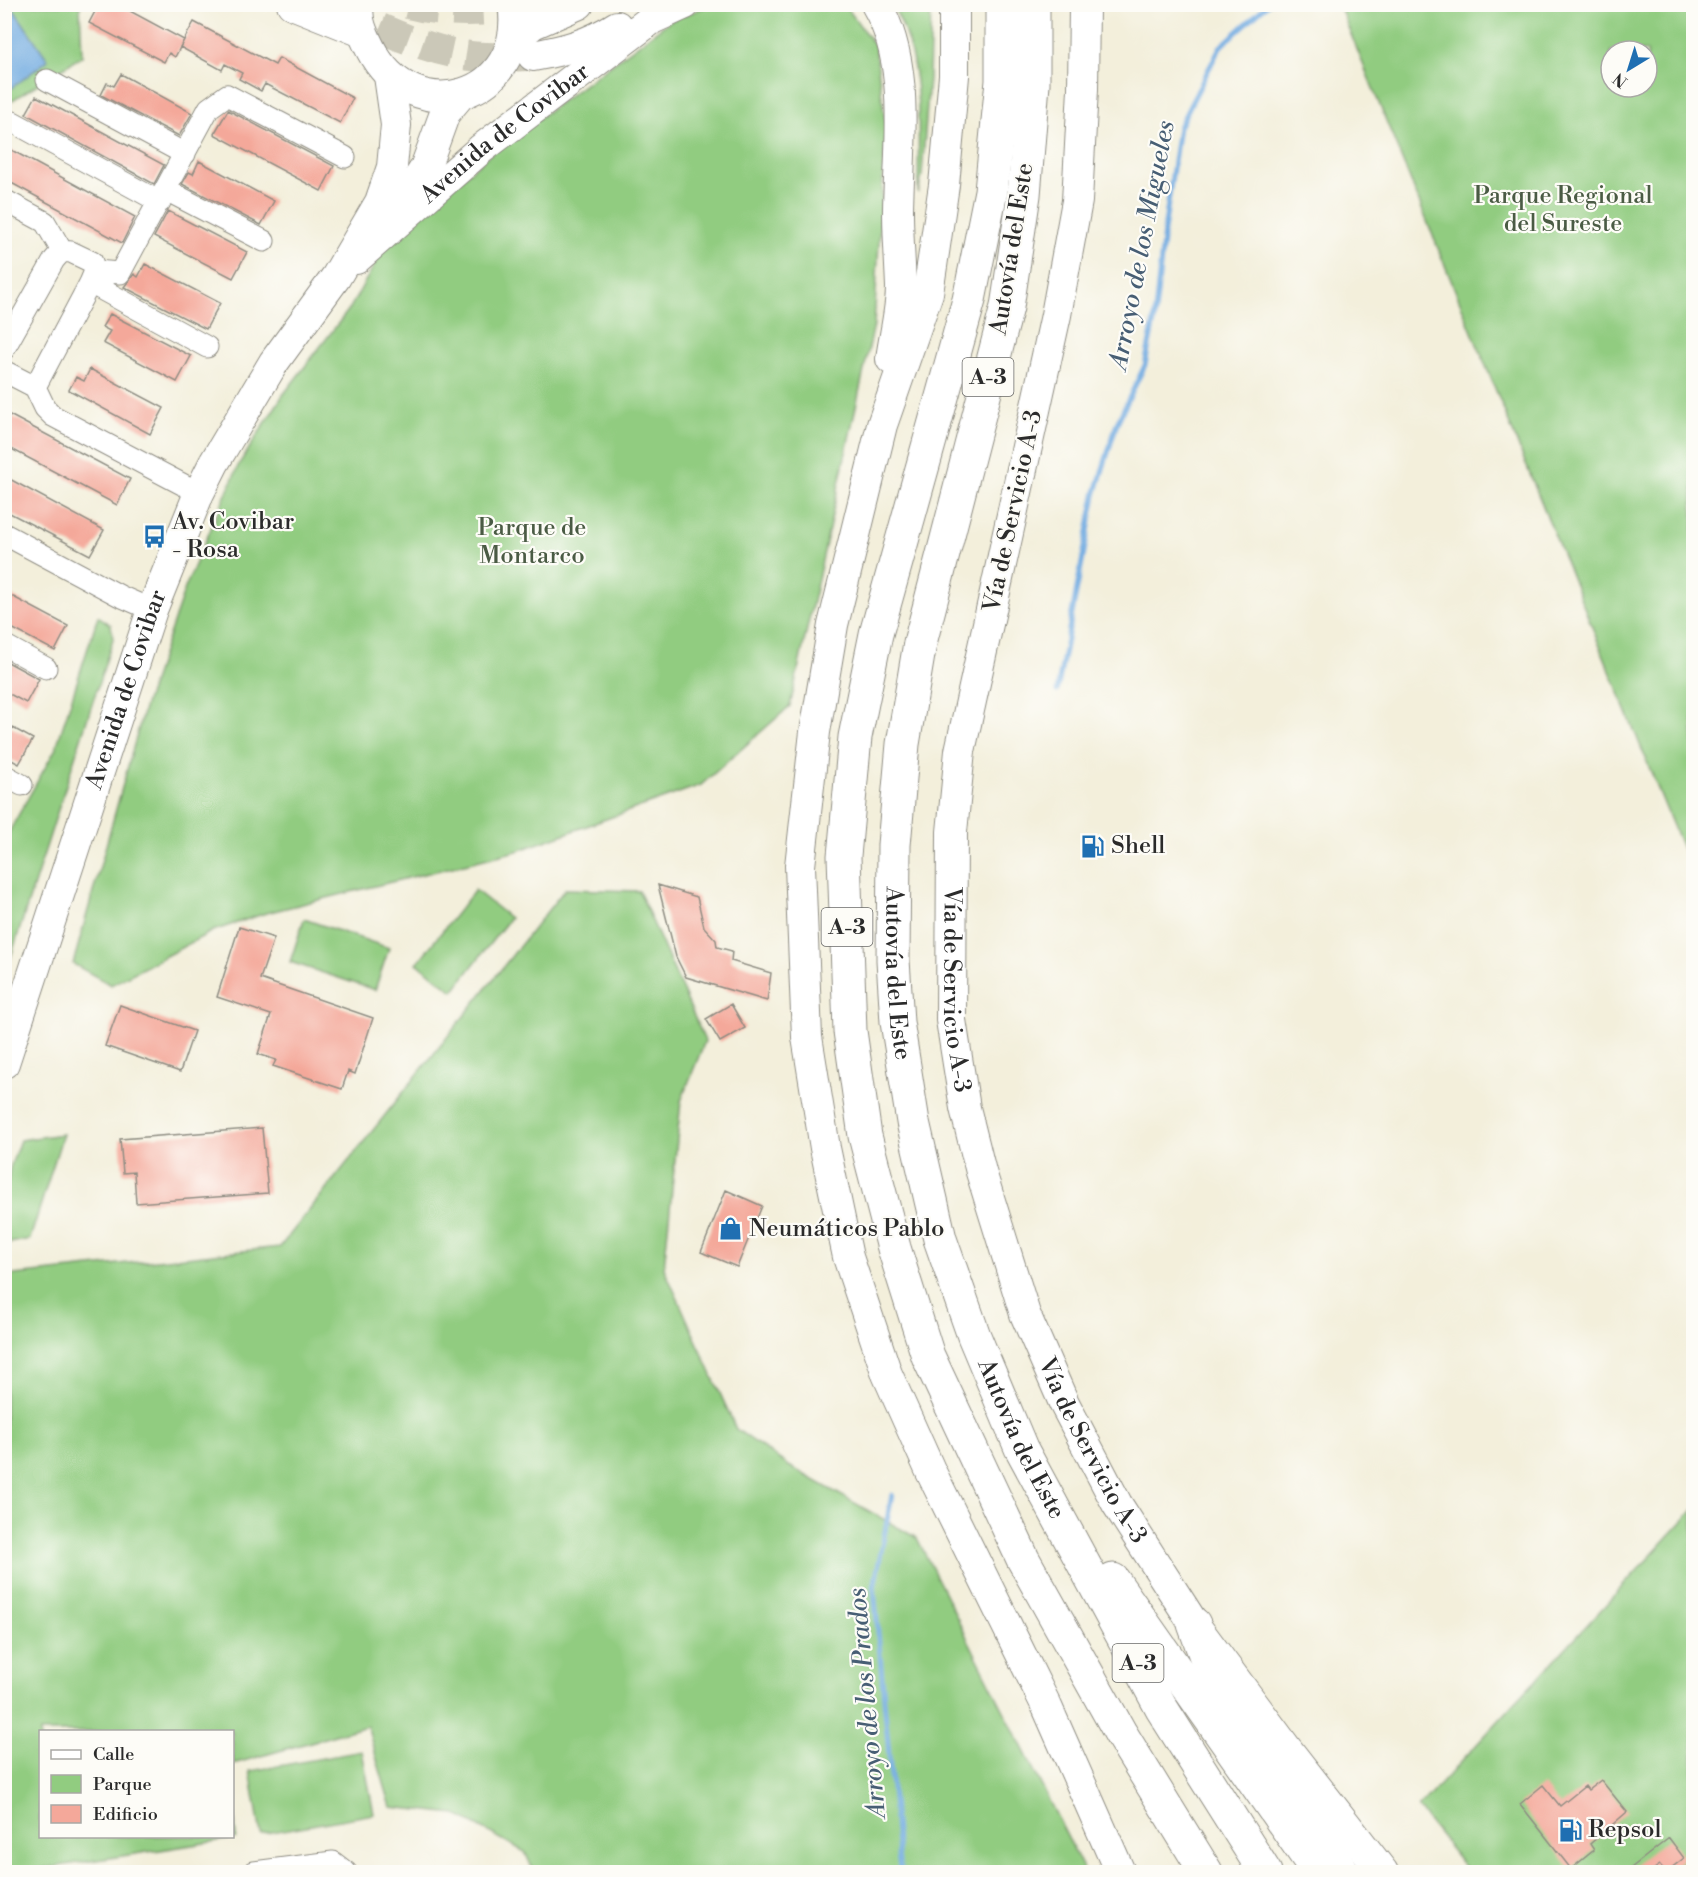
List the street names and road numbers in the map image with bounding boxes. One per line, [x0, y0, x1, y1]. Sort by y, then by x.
street label: Avenida de Covibar [414, 57, 596, 211]
street label: Autovía del Este [983, 161, 1040, 338]
road number: A-3 [962, 358, 1014, 396]
street label: Vía de Servicio A-3 [977, 407, 1049, 616]
street label: Avenida de Covibar [79, 585, 174, 794]
street label: Autovía del Este [878, 885, 918, 1062]
street label: Vía de Servicio A-3 [936, 886, 977, 1095]
road number: A-3 [822, 908, 872, 946]
street label: Vía de Servicio A-3 [1031, 1352, 1153, 1549]
street label: Autovía del Este [970, 1354, 1072, 1524]
road number: A-3 [1112, 1644, 1164, 1682]

